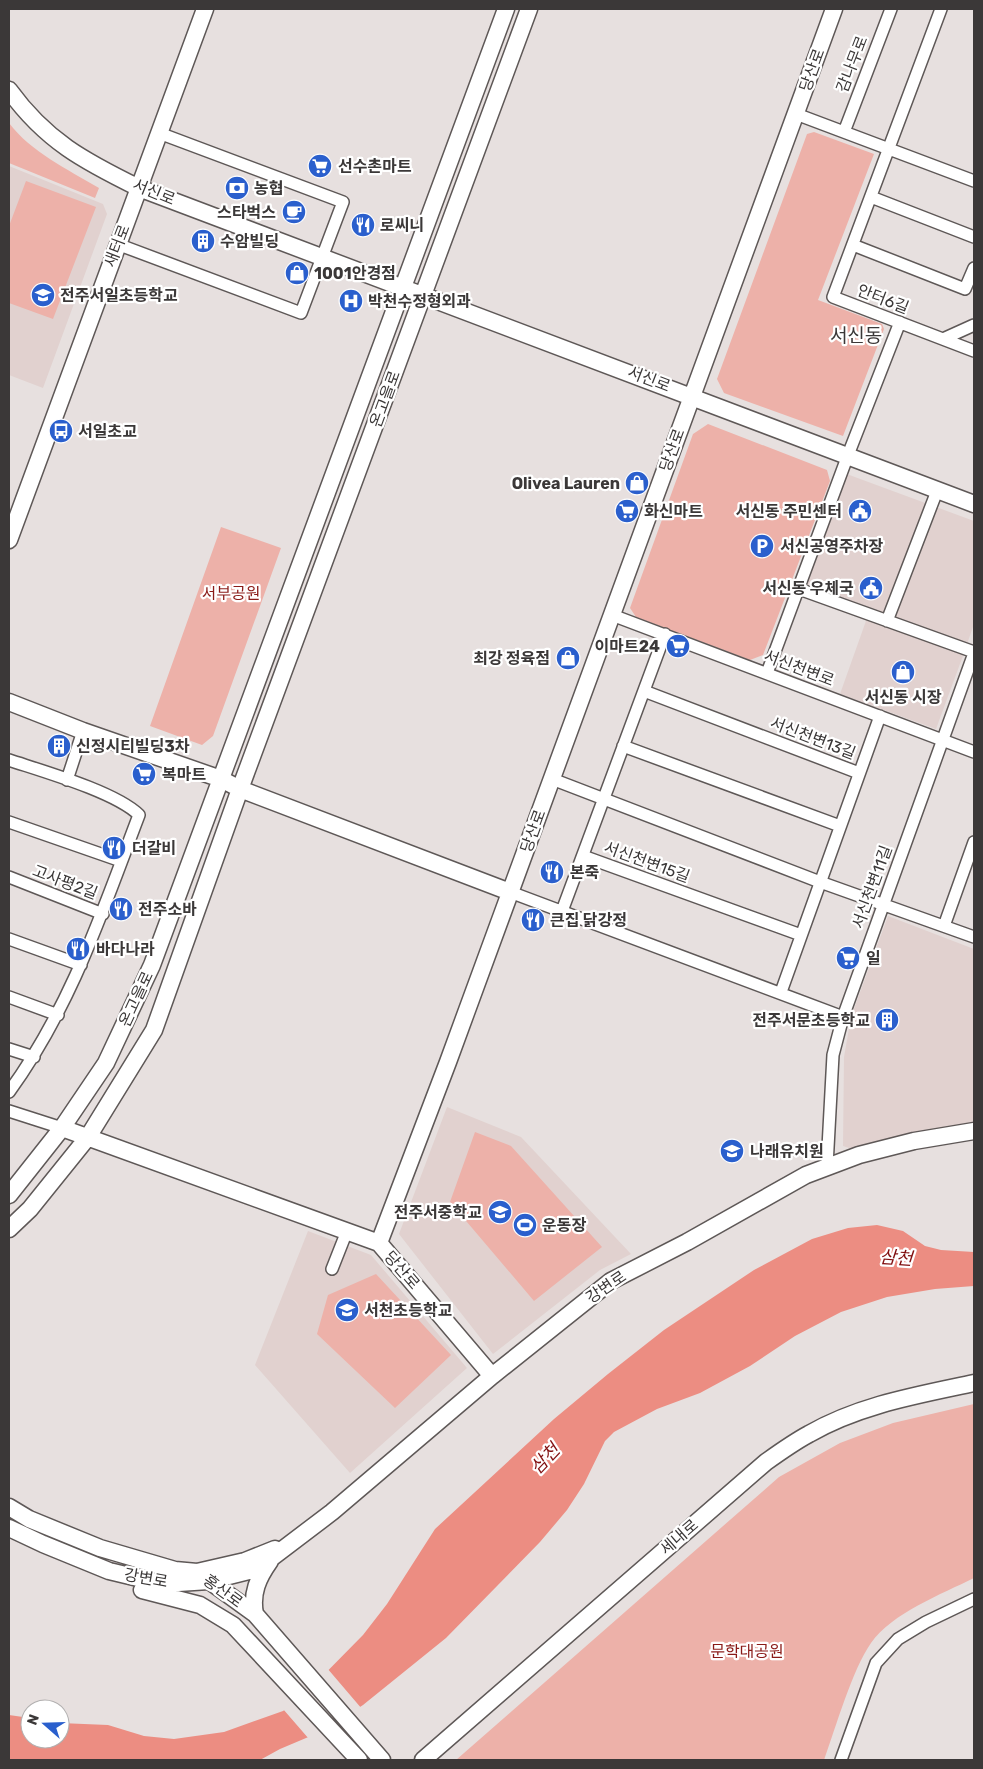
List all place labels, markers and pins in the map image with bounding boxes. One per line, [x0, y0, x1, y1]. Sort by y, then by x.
supermarket icon: 선수촌마트 [307, 153, 333, 179]
place label: 선수촌마트 [338, 157, 412, 176]
bank icon: 농협 [224, 175, 250, 201]
place label: 농협 [254, 179, 283, 198]
cafe icon: 스타벅스 [281, 199, 307, 225]
place label: 스타벅스 [217, 203, 276, 222]
restaurant icon: 로씨니 [350, 212, 376, 238]
place label: 로씨니 [380, 216, 424, 235]
building icon: 수암빌딩 [190, 228, 216, 254]
place label: 수암빌딩 [220, 232, 279, 251]
shop icon: 1001안경점 [284, 260, 310, 286]
place label: 1001안경점 [314, 264, 396, 283]
school or university icon: 전주서일초등학교 [30, 282, 56, 308]
place label: 전주서일초등학교 [60, 286, 178, 305]
hospital icon: 박천수정형외과 [338, 288, 364, 314]
place label: 박천수정형외과 [368, 292, 471, 311]
bus stop icon: 서일초교 [48, 418, 74, 444]
place label: 서일초교 [78, 422, 137, 441]
shop icon: Olivea Lauren [624, 470, 650, 496]
place label: Olivea Lauren [512, 474, 620, 493]
supermarket icon: 화신마트 [614, 498, 640, 524]
public building icon: 서신동 주민센터 [847, 498, 873, 524]
place label: 화신마트 [644, 502, 703, 521]
place label: 서신동 주민센터 [736, 502, 842, 521]
parking icon: 서신공영주차장 [749, 533, 775, 559]
place label: 서신공영주차장 [780, 537, 883, 556]
public building icon: 서신동 우체국 [858, 575, 884, 601]
place label: 서신동 우체국 [762, 579, 854, 598]
supermarket icon: 이마트24 [665, 633, 691, 659]
place label: 이마트24 [595, 637, 660, 656]
shop icon: 최강 정육점 [555, 645, 581, 671]
place label: 최강 정육점 [473, 649, 550, 668]
shop icon: 서신동 시장 [890, 659, 916, 685]
place label: 서신동 시장 [864, 688, 942, 707]
building icon: 신정시티빌딩3차 [46, 733, 72, 759]
place label: 신정시티빌딩3차 [76, 737, 190, 756]
supermarket icon: 복마트 [131, 761, 157, 787]
place label: 복마트 [162, 765, 206, 784]
restaurant icon: 더갈비 [101, 835, 127, 861]
place label: 더갈비 [132, 839, 176, 858]
restaurant icon: 본죽 [539, 859, 565, 885]
place label: 본죽 [570, 863, 599, 882]
restaurant icon: 전주소바 [108, 896, 134, 922]
place label: 전주소바 [138, 900, 197, 919]
restaurant icon: 큰집 닭강정 [520, 907, 546, 933]
place label: 큰집 닭강정 [550, 911, 627, 930]
restaurant icon: 바다나라 [65, 936, 91, 962]
place label: 바다나라 [96, 940, 155, 959]
supermarket icon: 일 [835, 945, 861, 971]
place label: 일 [866, 949, 881, 968]
building icon: 전주서문초등학교 [874, 1007, 900, 1033]
place label: 전주서문초등학교 [752, 1011, 870, 1030]
school or university icon: 나래유치원 [719, 1138, 745, 1164]
place label: 나래유치원 [750, 1142, 824, 1161]
school or university icon: 전주서중학교 [487, 1199, 513, 1225]
place label: 전주서중학교 [394, 1203, 482, 1222]
sports icon: 운동장 [512, 1212, 538, 1238]
place label: 운동장 [542, 1216, 586, 1235]
school or university icon: 서천초등학교 [334, 1297, 360, 1323]
place label: 서천초등학교 [364, 1301, 453, 1320]

